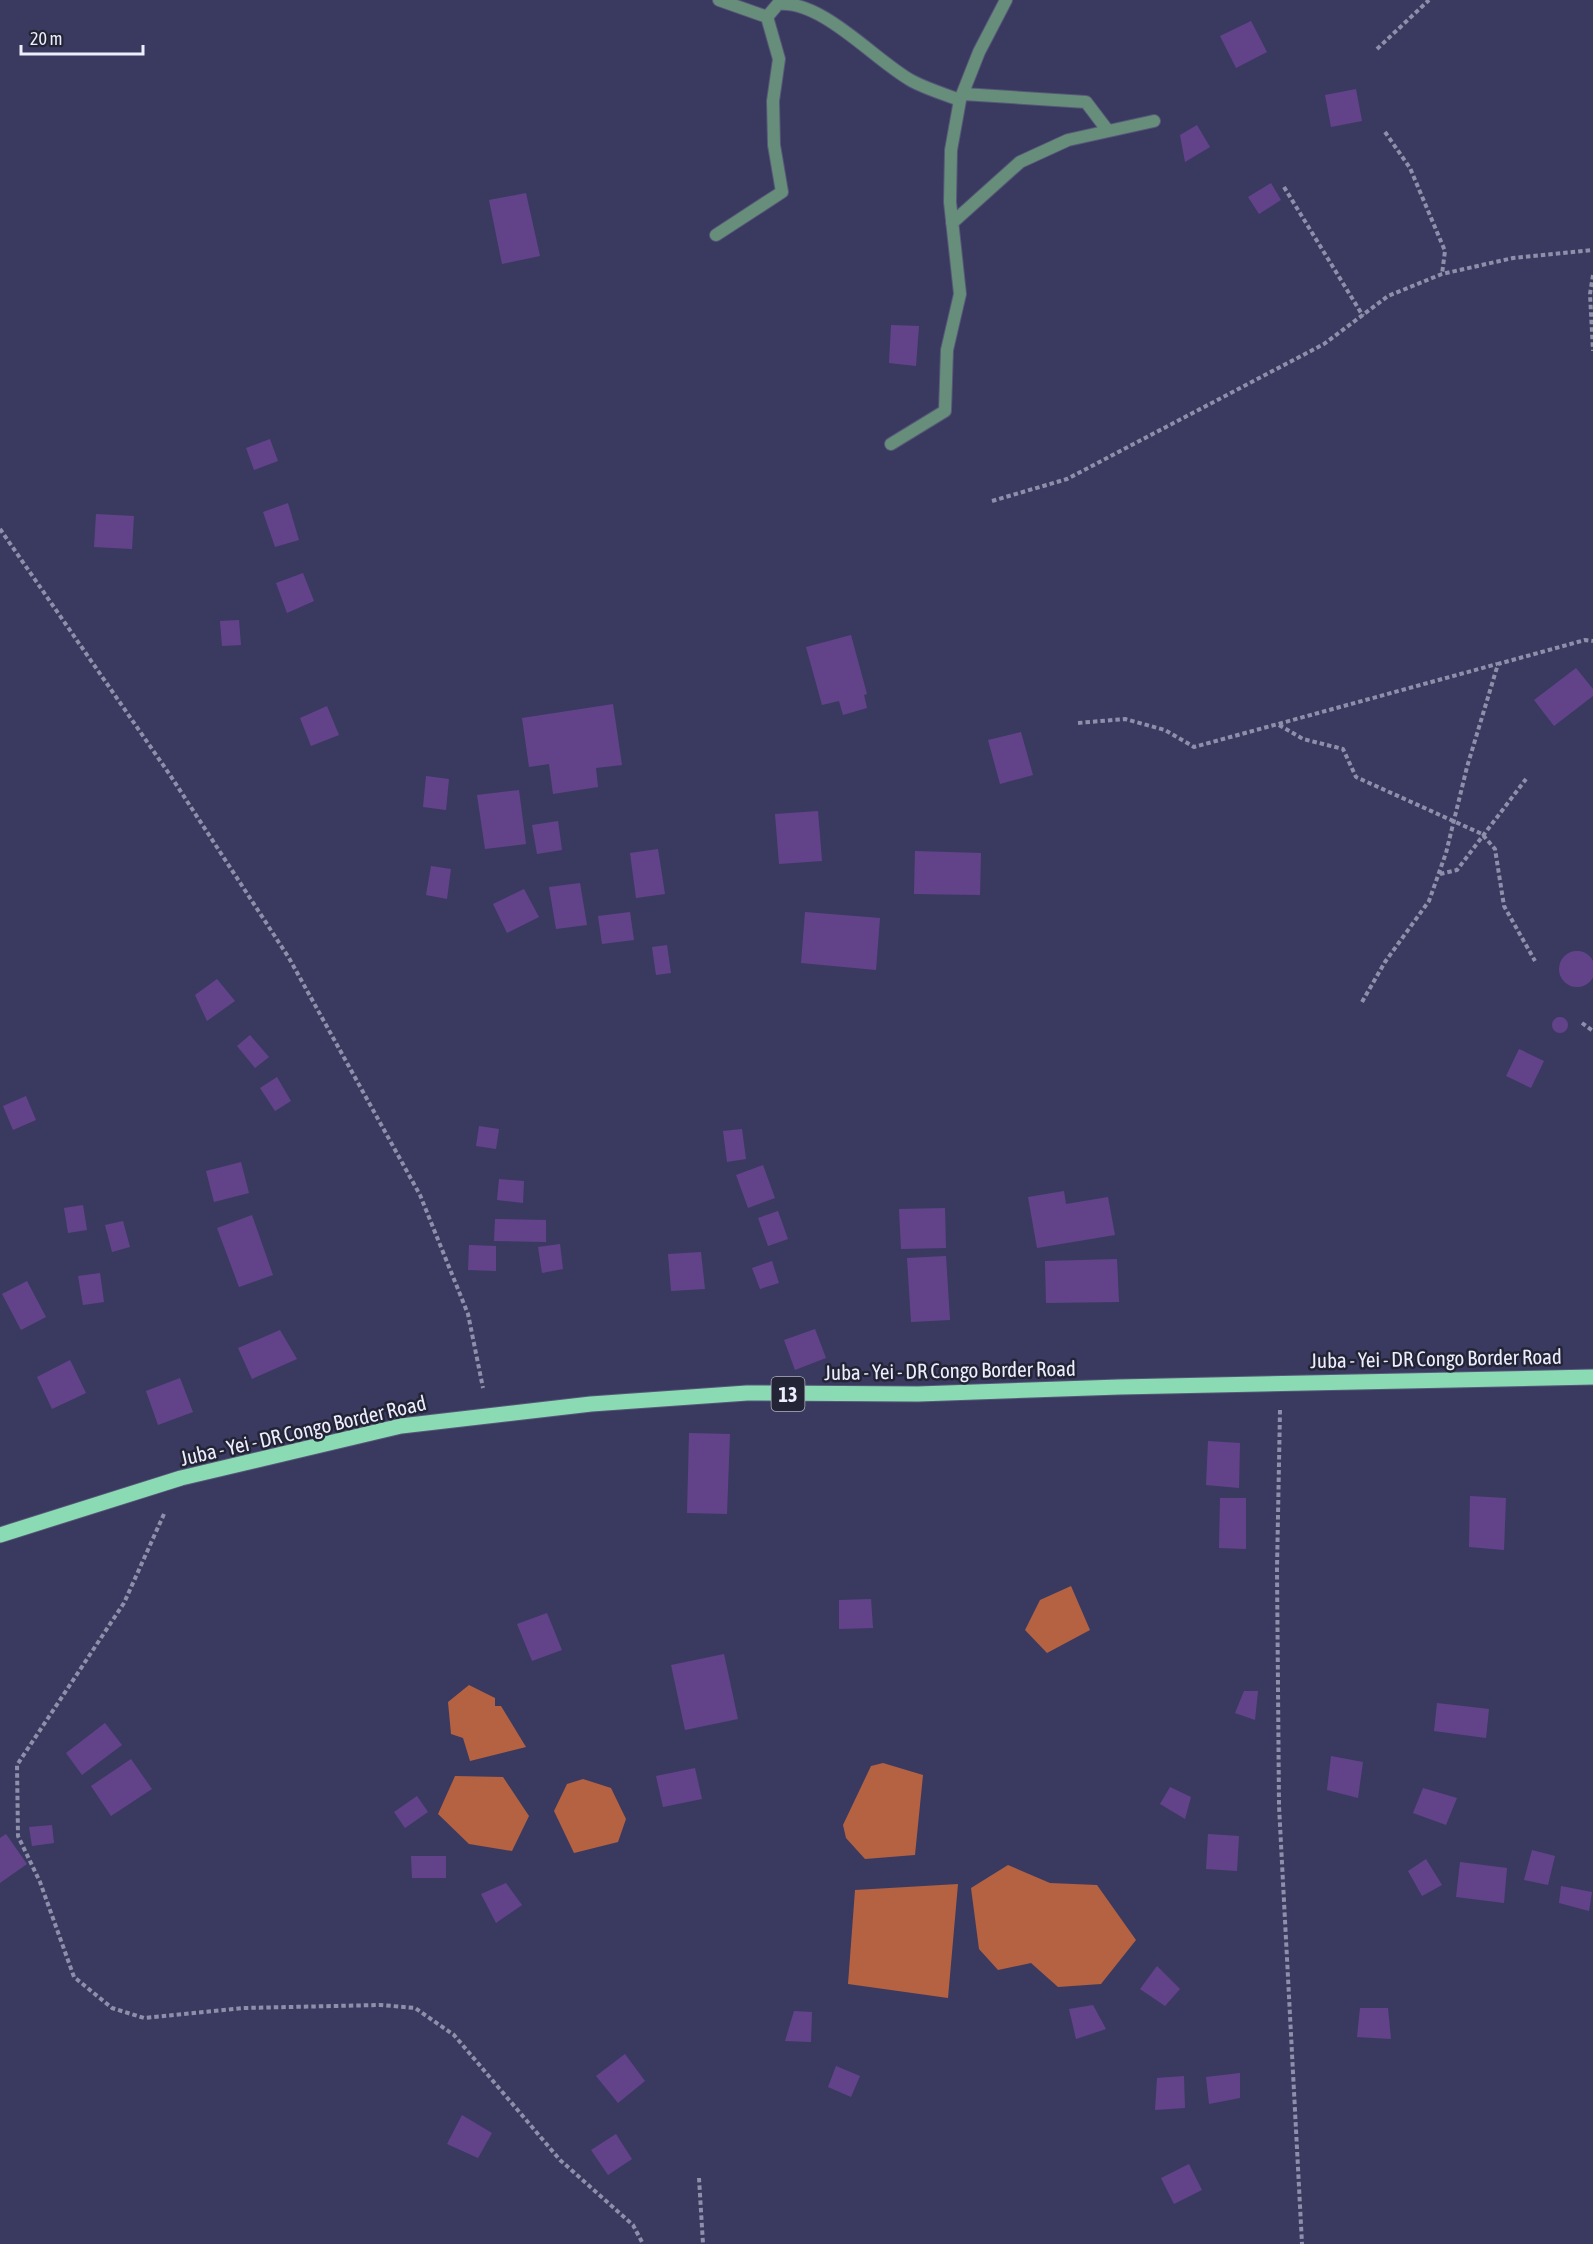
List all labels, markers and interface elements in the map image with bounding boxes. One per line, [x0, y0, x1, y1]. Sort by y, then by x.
scale bar [21, 18, 142, 56]
text: 20 m [30, 28, 62, 49]
street label: Juba - Yei - DR Congo Border Road [1310, 1344, 1562, 1372]
street label: Juba - Yei - DR Congo Border Road [824, 1356, 1076, 1384]
road number: 13 [772, 1377, 804, 1411]
street label: Juba - Yei - DR Congo Border Road [178, 1390, 428, 1470]

